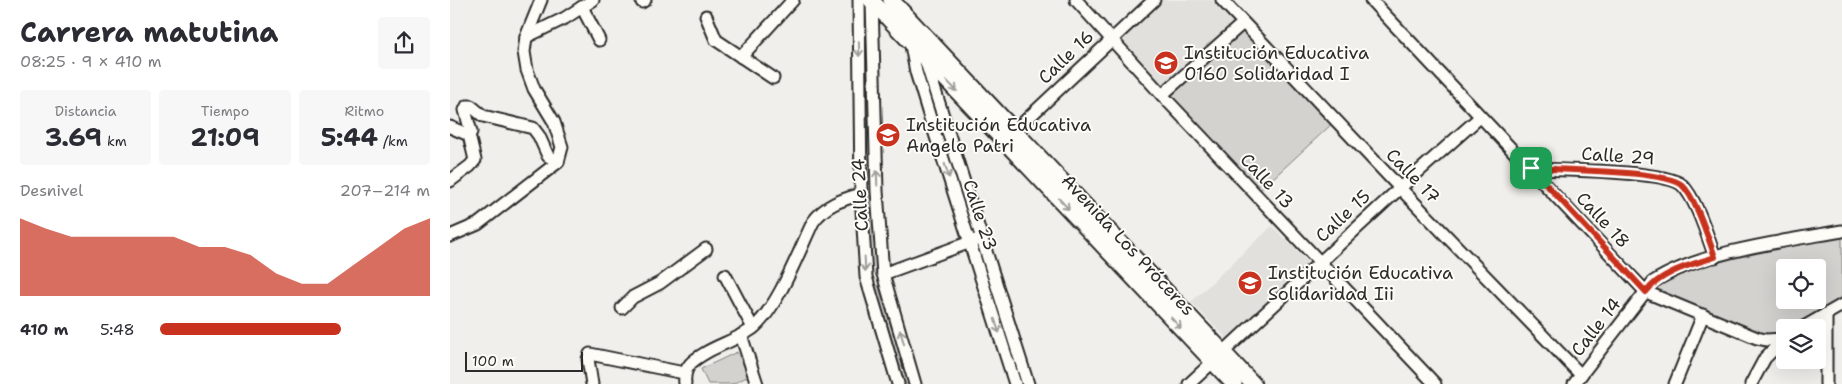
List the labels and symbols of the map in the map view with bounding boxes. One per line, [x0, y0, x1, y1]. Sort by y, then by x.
street label: Calle 16 [1033, 25, 1099, 89]
one-way arrow [854, 40, 864, 56]
place label: Institución Educativa 0160 Solidaridad I [1184, 41, 1369, 86]
school or university icon: Institución Educativa 0160 Solidaridad I [1153, 50, 1179, 76]
one-way arrow [946, 80, 958, 93]
place label: Institución Educativa Angelo Patri [906, 113, 1091, 158]
school or university icon: Institución Educativa Angelo Patri [875, 122, 901, 148]
street label: Calle 29 [1581, 141, 1655, 171]
street label: Calle 17 [1381, 143, 1445, 209]
pin [1510, 147, 1552, 189]
street label: Calle 13 [1235, 148, 1299, 214]
street label: Calle 24 [846, 158, 874, 232]
one-way arrow [943, 163, 952, 179]
street label: Avenida Los Próceres [1056, 169, 1200, 321]
one-way arrow [872, 170, 881, 186]
street label: Calle 23 [957, 176, 1003, 254]
street label: Calle 15 [1310, 184, 1376, 248]
street label: Calle 18 [1571, 187, 1635, 253]
one-way arrow [1058, 198, 1070, 211]
one-way arrow [861, 255, 870, 271]
place label: Institución Educativa Solidaridad Iii [1268, 261, 1453, 306]
school or university icon: Institución Educativa Solidaridad Iii [1237, 270, 1263, 296]
street label: Calle 14 [1566, 293, 1626, 361]
one-way arrow [1170, 316, 1182, 329]
one-way arrow [993, 318, 1002, 333]
one-way arrow [896, 330, 906, 346]
scale bar [465, 349, 582, 372]

